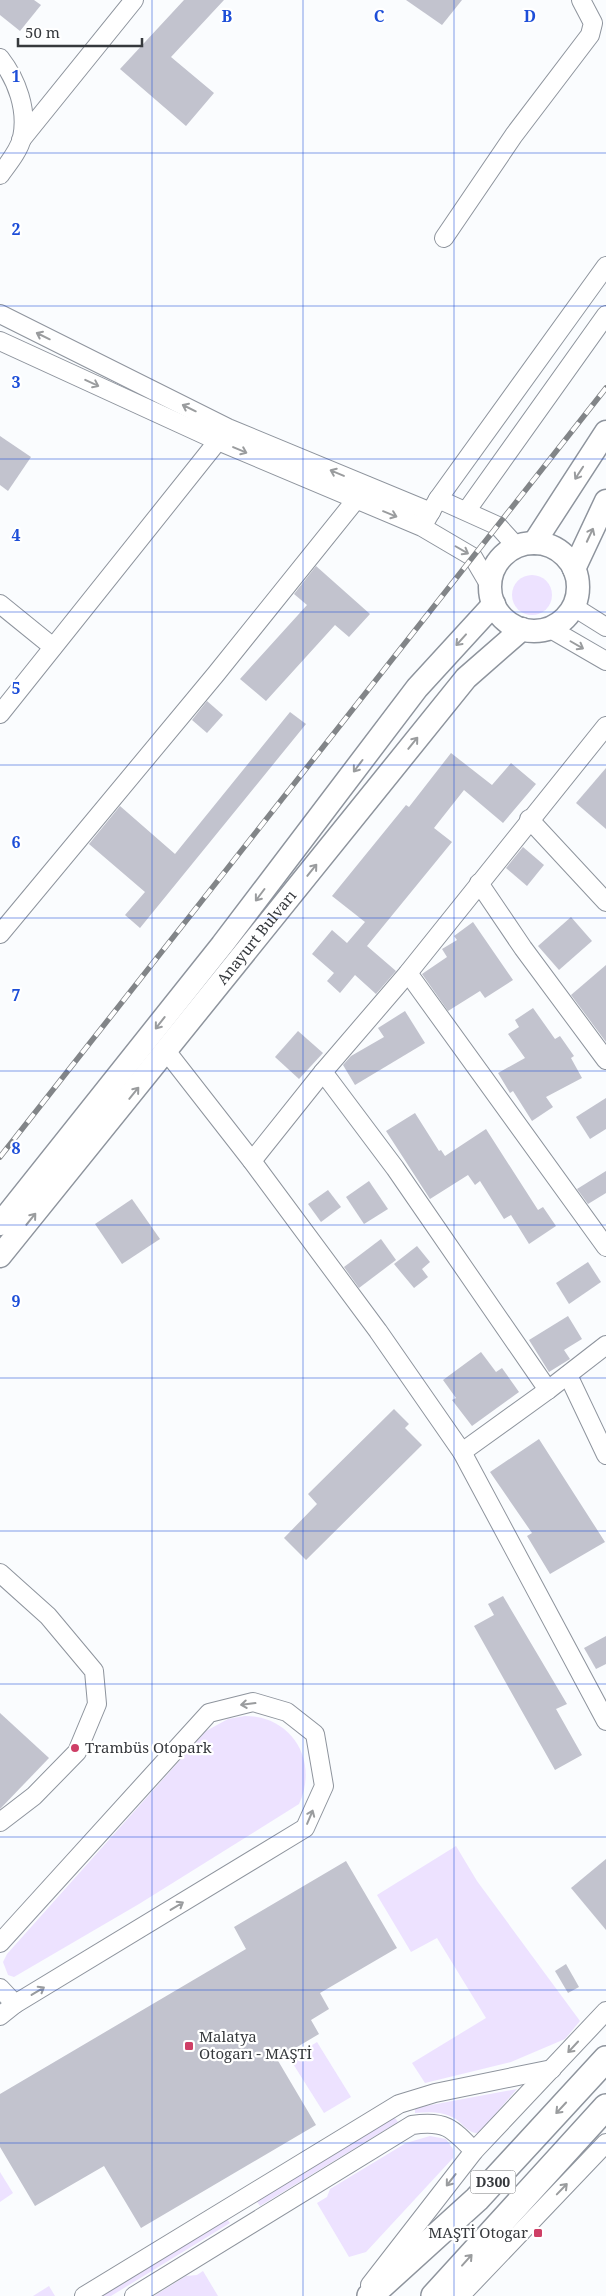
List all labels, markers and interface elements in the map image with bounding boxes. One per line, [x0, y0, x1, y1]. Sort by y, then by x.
text: B [222, 5, 233, 27]
text: C [374, 5, 385, 27]
text: D [524, 5, 536, 27]
scale bar [18, 15, 141, 47]
text: 50 m [25, 22, 60, 42]
text: 1 [11, 65, 21, 87]
text: 2 [11, 218, 21, 240]
one-way arrow [36, 331, 51, 340]
text: 3 [11, 371, 21, 393]
one-way arrow [84, 379, 99, 389]
one-way arrow [182, 403, 197, 412]
one-way arrow [232, 446, 247, 456]
one-way arrow [574, 466, 584, 480]
one-way arrow [330, 468, 345, 477]
one-way arrow [382, 509, 397, 519]
text: 4 [11, 524, 21, 546]
one-way arrow [586, 528, 595, 543]
one-way arrow [455, 546, 469, 556]
one-way arrow [455, 634, 467, 647]
one-way arrow [570, 640, 584, 650]
text: 5 [11, 677, 21, 699]
one-way arrow [407, 737, 418, 750]
one-way arrow [353, 759, 363, 773]
text: 6 [11, 831, 21, 853]
one-way arrow [306, 864, 317, 877]
street label: Anayurt Bulvarı [212, 885, 300, 988]
one-way arrow [255, 888, 265, 902]
text: 7 [11, 984, 21, 1006]
one-way arrow [154, 1016, 165, 1029]
one-way arrow [128, 1087, 139, 1100]
text: 8 [11, 1137, 21, 1159]
one-way arrow [25, 1212, 37, 1225]
text: 9 [11, 1290, 21, 1312]
one-way arrow [241, 1699, 257, 1709]
place label: Trambüs Otopark [85, 1737, 212, 1757]
marker: Trambüs Otopark [69, 1742, 81, 1754]
one-way arrow [306, 1810, 316, 1825]
one-way arrow [169, 1901, 183, 1911]
one-way arrow [30, 1985, 44, 1995]
place label: Malatya Otogarı - MAŞTİ [199, 2026, 312, 2063]
marker: Malatya Otogarı - MAŞTİ [183, 2040, 195, 2052]
one-way arrow [567, 2040, 579, 2053]
one-way arrow [555, 2101, 567, 2114]
road number: D300 [470, 2170, 516, 2194]
one-way arrow [446, 2173, 457, 2186]
one-way arrow [556, 2182, 568, 2195]
place label: MAŞTİ Otogar [428, 2222, 528, 2242]
marker: MAŞTİ Otogar [532, 2227, 544, 2239]
one-way arrow [461, 2253, 473, 2266]

